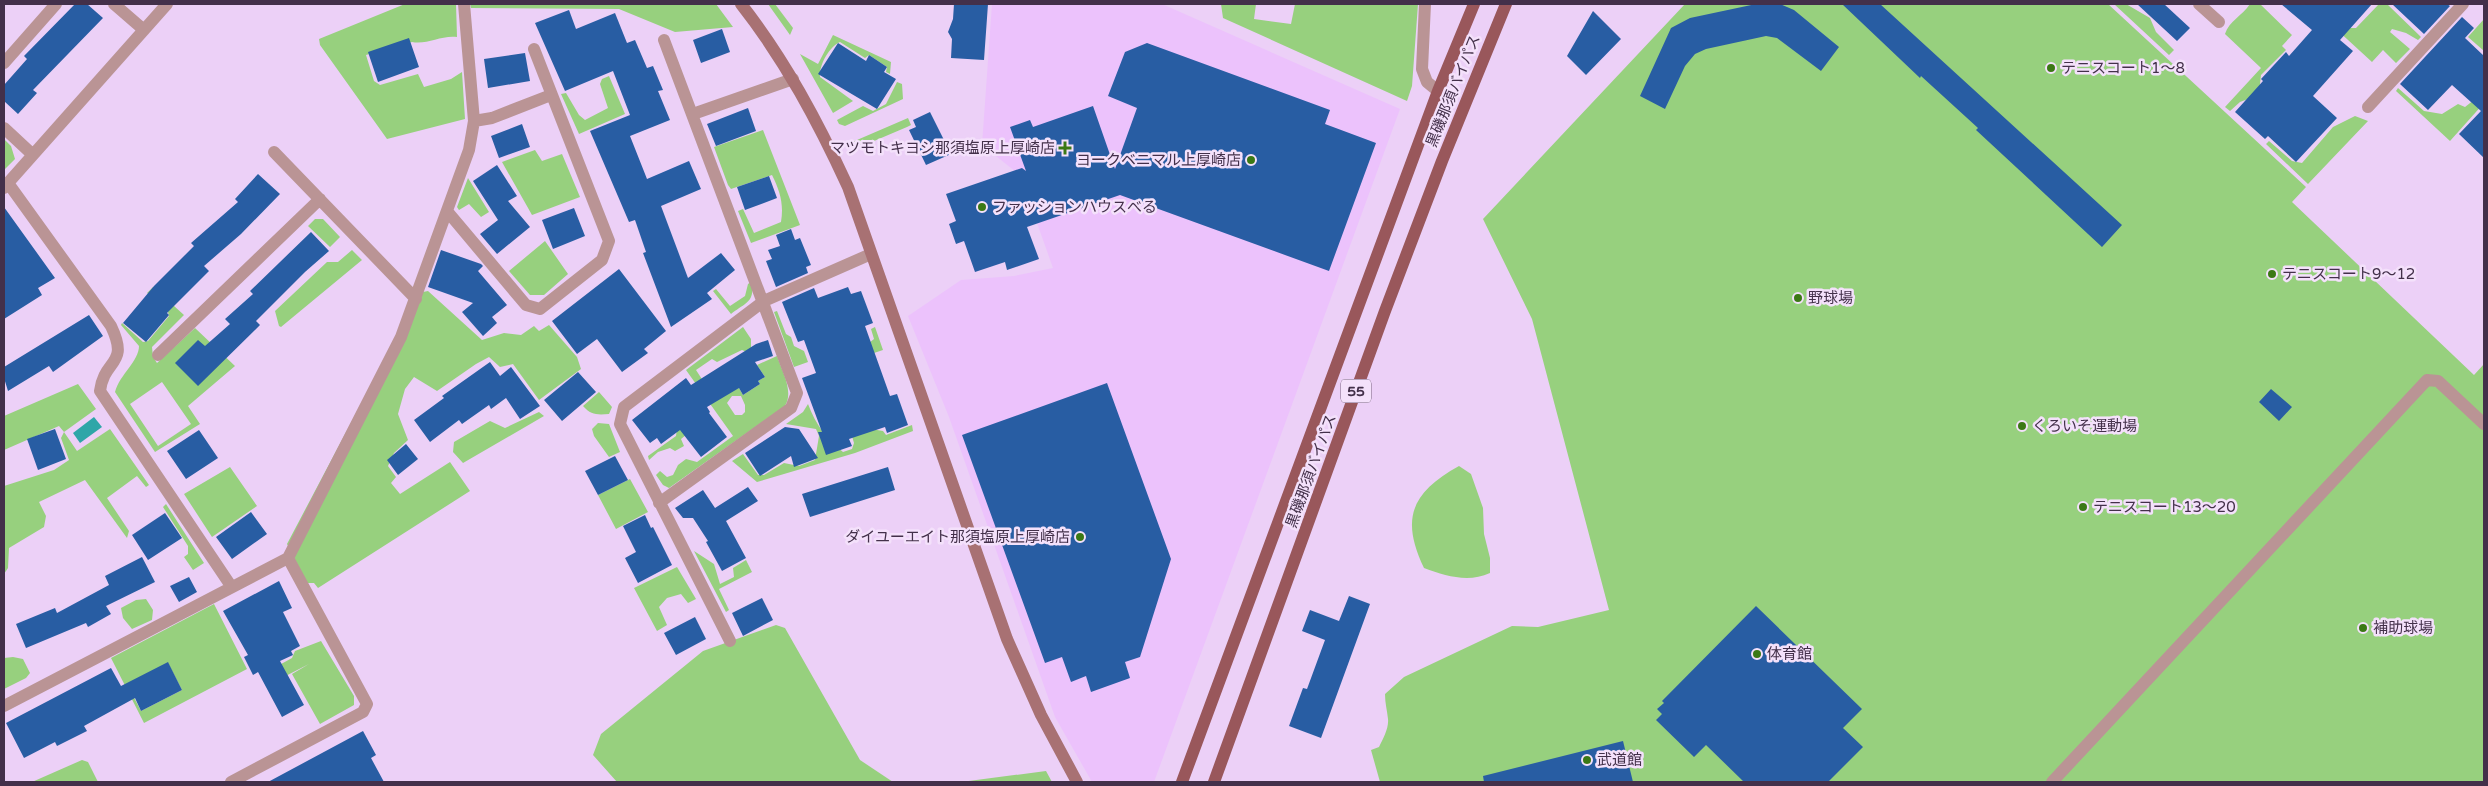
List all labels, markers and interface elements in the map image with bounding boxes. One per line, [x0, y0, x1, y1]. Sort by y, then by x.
street label: 黒磯那須バイパス [1422, 32, 1484, 150]
place label: テニスコート1～8 [2061, 59, 2185, 77]
marker: テニスコート1～8 [2045, 62, 2057, 74]
place label: マツモトキヨシ那須塩原上厚崎店 [830, 139, 1055, 157]
marker: マツモトキヨシ那須塩原上厚崎店 [1059, 142, 1071, 154]
place label: ヨークベニマル上厚崎店 [1076, 151, 1241, 169]
marker: ヨークベニマル上厚崎店 [1245, 154, 1257, 166]
place label: ファッションハウスべる [992, 198, 1157, 216]
marker: ファッションハウスべる [976, 201, 988, 213]
place label: テニスコート9～12 [2282, 265, 2415, 283]
marker: テニスコート9～12 [2266, 268, 2278, 280]
place label: 野球場 [1808, 289, 1853, 307]
marker: 野球場 [1792, 292, 1804, 304]
road number: 55 [1341, 380, 1371, 402]
street label: 黒磯那須バイパス [1282, 412, 1340, 530]
place label: くろいそ運動場 [2032, 417, 2137, 435]
marker: くろいそ運動場 [2016, 420, 2028, 432]
place label: テニスコート13～20 [2093, 498, 2236, 516]
marker: テニスコート13～20 [2077, 501, 2089, 513]
place label: ダイユーエイト那須塩原上厚崎店 [845, 528, 1070, 546]
marker: ダイユーエイト那須塩原上厚崎店 [1074, 531, 1086, 543]
place label: 補助球場 [2373, 619, 2433, 637]
marker: 補助球場 [2357, 622, 2369, 634]
place label: 体育館 [1767, 645, 1812, 663]
marker: 体育館 [1751, 648, 1763, 660]
place label: 武道館 [1597, 751, 1642, 769]
marker: 武道館 [1581, 754, 1593, 766]

